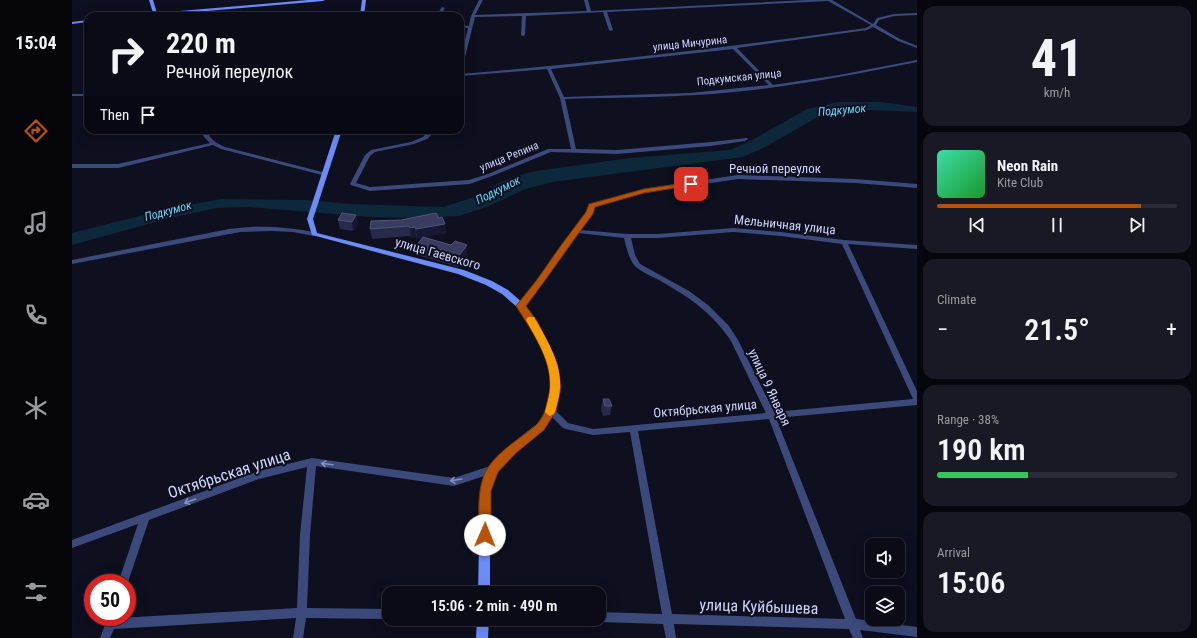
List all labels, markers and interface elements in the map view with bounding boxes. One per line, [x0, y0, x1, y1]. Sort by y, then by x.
text: 220 m [166, 27, 236, 60]
icon: right [100, 28, 152, 80]
text: 41 [1031, 28, 1083, 89]
text: 15:04 [15, 32, 57, 53]
street label: улица Мичурина [652, 33, 728, 54]
text: Речной переулок [166, 61, 293, 82]
street label: Подкумская улица [696, 67, 782, 88]
text: km/h [1044, 85, 1070, 100]
water label: Подкумок [817, 101, 867, 119]
icon: arrive [137, 104, 159, 126]
text: Then [100, 106, 129, 124]
icon: directions [22, 117, 50, 145]
street label: улица Репина [478, 139, 541, 174]
text: Neon Rain [997, 157, 1058, 175]
street label: Речной переулок [729, 161, 822, 176]
pin [674, 167, 708, 201]
water label: Подкумок [473, 173, 523, 207]
icon: arrive [680, 173, 702, 195]
text: Kite Club [997, 175, 1043, 190]
water label: Подкумок [143, 198, 194, 224]
icon: music [22, 209, 50, 237]
street label: Мельничная улица [734, 212, 836, 237]
icon: previous [966, 214, 988, 236]
icon: pause [1046, 214, 1068, 236]
icon: next [1126, 214, 1148, 236]
street label: улица Гаевского [393, 234, 482, 273]
text: Climate [937, 292, 976, 307]
icon: phone [22, 301, 50, 329]
text: 21.5° [1024, 312, 1090, 347]
text: − [937, 317, 948, 342]
text: + [1166, 317, 1177, 342]
street label: улица 9 Января [745, 346, 794, 428]
icon: climate [22, 394, 50, 422]
street label: Октябрьская улица [653, 396, 757, 420]
text: Range · 38% [937, 412, 999, 427]
text: 190 km [937, 432, 1026, 467]
street label: Октябрьская улица [165, 445, 293, 502]
one-way arrow [321, 460, 334, 468]
one-way arrow [450, 476, 463, 484]
icon: car [22, 486, 50, 514]
one-way arrow [184, 497, 196, 505]
position arrow [464, 514, 506, 556]
map controls [865, 538, 905, 626]
button: sound [865, 538, 905, 578]
text: Arrival [937, 545, 970, 560]
text: 15:06 [937, 565, 1005, 600]
speed limit sign: 50 [84, 574, 136, 626]
icon: filters [22, 578, 50, 606]
button: layers [865, 586, 905, 626]
street label: улица Куйбышева [699, 595, 819, 618]
text: 15:06 · 2 min · 490 m [431, 597, 557, 615]

